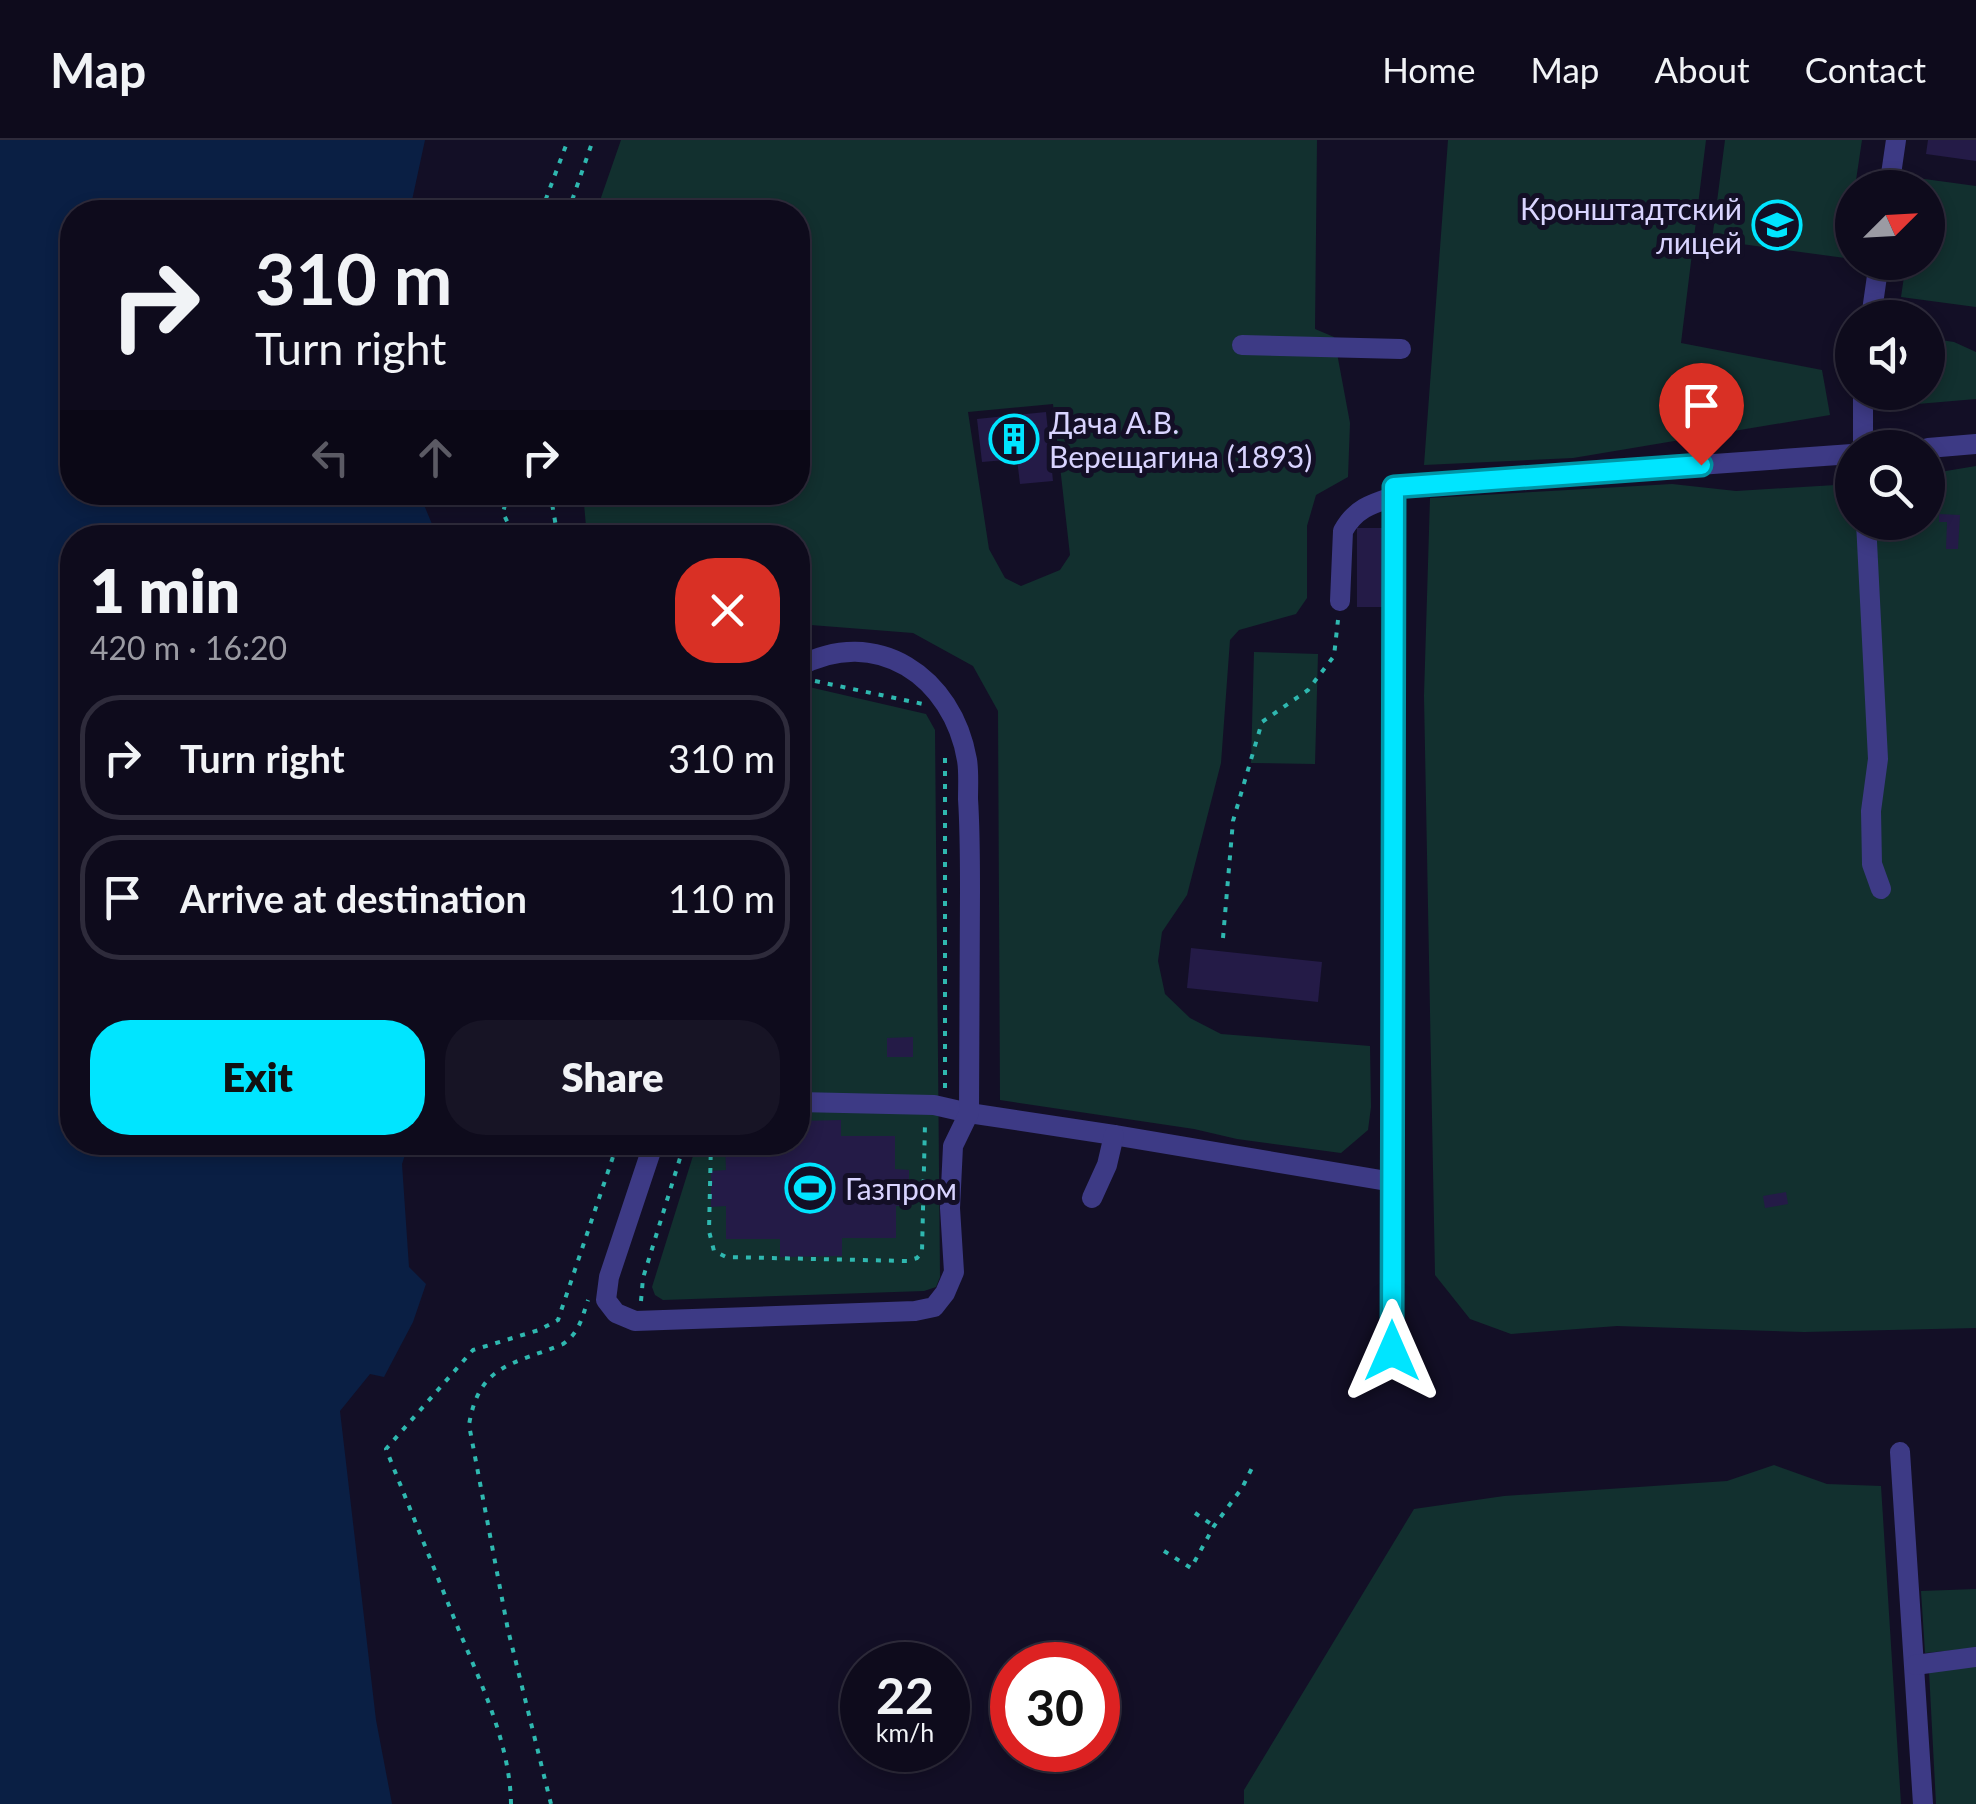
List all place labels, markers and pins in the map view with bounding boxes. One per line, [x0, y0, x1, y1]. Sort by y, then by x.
place label: Кронштадтский лицей [1520, 190, 1742, 260]
school or university icon: Кронштадтский лицей [1751, 199, 1803, 251]
pin [1659, 363, 1744, 466]
place label: Дача А.В. Верещагина (1893) [1049, 404, 1312, 474]
building icon: Дача А.В. Верещагина (1893) [988, 413, 1040, 465]
sports icon: Газпром [784, 1162, 836, 1214]
place label: Газпром [845, 1170, 957, 1206]

